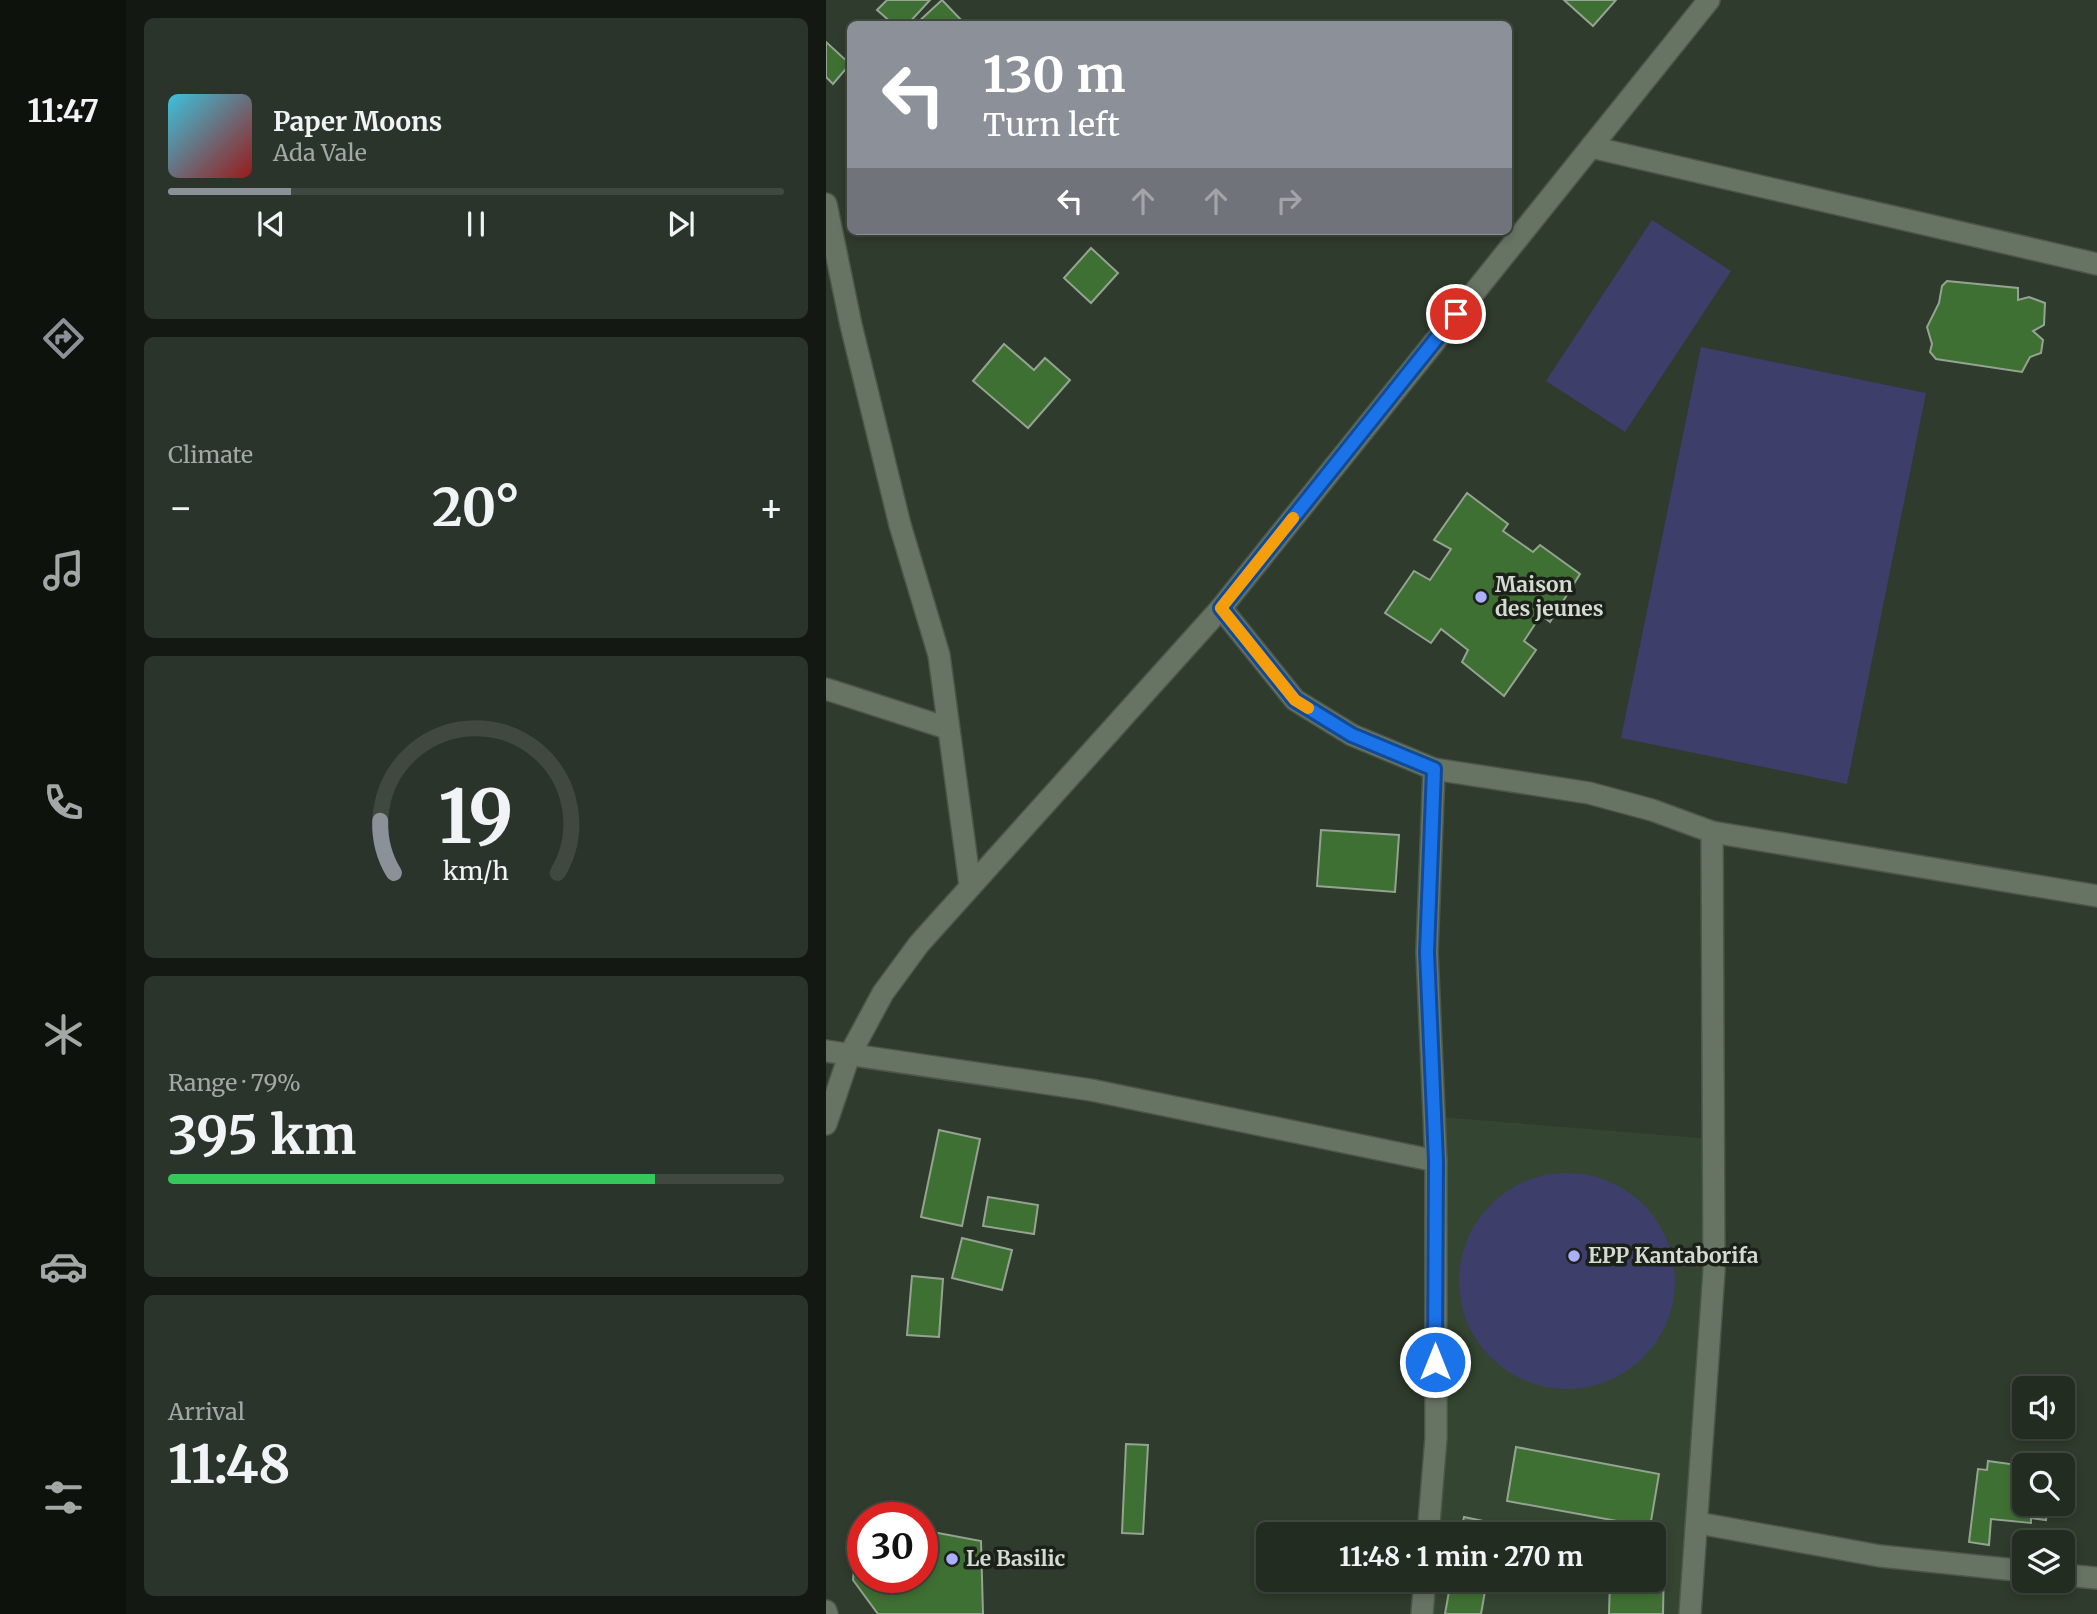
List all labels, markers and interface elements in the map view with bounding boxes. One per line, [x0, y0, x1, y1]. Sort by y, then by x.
text: 130 m [983, 44, 1126, 105]
icon: left [868, 49, 959, 140]
text: 11:47 [27, 91, 99, 131]
text: Paper Moons [273, 105, 442, 138]
text: Turn left [983, 105, 1120, 145]
text: Ada Vale [273, 138, 367, 167]
icon: left [1051, 182, 1089, 220]
icon: ahead [1124, 182, 1162, 220]
icon: ahead [1197, 182, 1235, 220]
icon: right [1270, 182, 1308, 220]
icon: previous [252, 205, 290, 243]
icon: pause [457, 205, 495, 243]
icon: next [662, 205, 700, 243]
pin [1426, 284, 1486, 344]
icon: arrive [1437, 295, 1475, 333]
icon: directions [39, 314, 88, 363]
text: Climate [168, 440, 253, 469]
text: 20° [432, 475, 520, 540]
text: − [168, 484, 193, 531]
text: + [759, 484, 784, 531]
icon: music [39, 546, 88, 595]
place label: Maison des jeunes [1495, 571, 1604, 622]
marker: Maison des jeunes [1473, 589, 1489, 605]
text: 19 [438, 771, 514, 863]
icon: phone [39, 778, 88, 827]
text: km/h [443, 855, 509, 887]
icon: climate [39, 1010, 88, 1059]
text: Range · 79% [168, 1068, 301, 1097]
text: 395 km [168, 1103, 356, 1168]
icon: car [39, 1242, 88, 1291]
place label: EPP Kantaborifa [1588, 1242, 1759, 1269]
marker: EPP Kantaborifa [1566, 1248, 1582, 1264]
position arrow [1398, 1325, 1472, 1399]
map controls [2012, 1376, 2075, 1593]
button: sound [2012, 1376, 2075, 1439]
text: Arrival [168, 1397, 245, 1426]
text: 11:48 [168, 1432, 291, 1497]
button: search [2012, 1453, 2075, 1516]
icon: filters [39, 1473, 88, 1522]
speed limit sign: 30 [847, 1502, 938, 1593]
button: layers [2012, 1530, 2075, 1593]
text: 11:48 · 1 min · 270 m [1339, 1540, 1583, 1573]
place label: Le Basilic [966, 1545, 1066, 1572]
marker: Le Basilic [944, 1551, 960, 1567]

